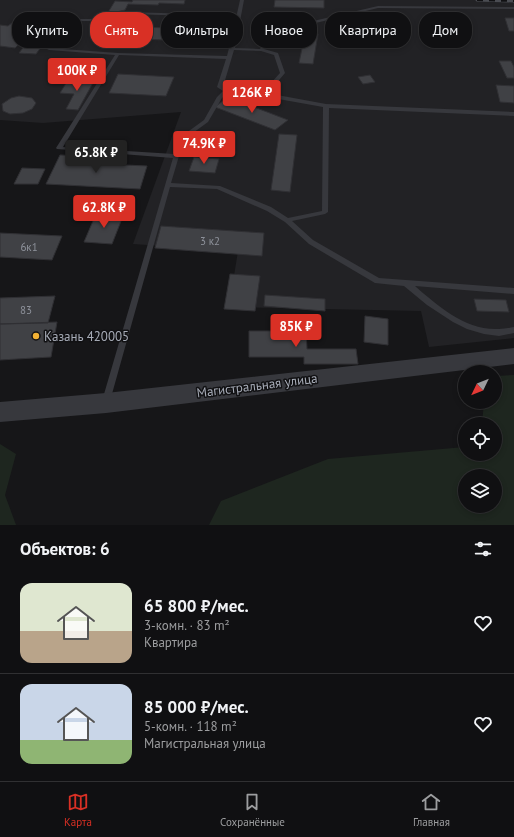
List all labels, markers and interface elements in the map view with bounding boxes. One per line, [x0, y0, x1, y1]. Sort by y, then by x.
chip: Купить [12, 12, 82, 48]
chip: Снять [90, 12, 153, 48]
chip: Фильтры [161, 12, 243, 48]
chip: Новое [251, 12, 317, 48]
chip: Квартира [325, 12, 411, 48]
chip: Дом [419, 12, 472, 48]
pin: 100K ₽ [44, 58, 110, 92]
text: 100K ₽ [57, 62, 97, 79]
pin: 126K ₽ [219, 80, 285, 114]
text: 126K ₽ [232, 84, 272, 101]
pin: 74.9K ₽ [167, 131, 241, 165]
text: 74.9K ₽ [182, 135, 226, 152]
pin: 65.8K ₽ [59, 140, 133, 174]
text: 65.8K ₽ [74, 144, 118, 161]
pin: 62.8K ₽ [67, 195, 141, 229]
text: 62.8K ₽ [82, 199, 126, 216]
house number: 3 к2 [200, 234, 220, 248]
house number: 6к1 [20, 240, 38, 254]
house number: 83 [20, 303, 32, 317]
pin: 85K ₽ [268, 314, 324, 348]
text: 85K ₽ [279, 318, 313, 335]
place label: Казань 420005 [44, 328, 129, 345]
marker: Казань 420005 [31, 331, 41, 341]
north arrow [458, 365, 502, 409]
map controls [458, 365, 502, 513]
street label: Магистральная улица [196, 370, 319, 401]
button: locate [458, 417, 502, 461]
button: layers [458, 469, 502, 513]
text: Объектов: 6 [20, 538, 110, 560]
icon: filters [472, 538, 494, 560]
text: 65 800 ₽/мес. [144, 595, 249, 617]
icon: home [52, 599, 100, 647]
icon: heart [472, 612, 494, 634]
text: 3-комн. · 83 m² [144, 617, 230, 634]
text: Квартира [144, 634, 197, 651]
text: 85 000 ₽/мес. [144, 696, 249, 718]
icon: home [52, 700, 100, 748]
icon: heart [472, 713, 494, 735]
text: 5-комн. · 118 m² [144, 718, 237, 735]
text: Магистральная улица [144, 735, 266, 752]
tab: Карта [64, 791, 92, 829]
tab: Сохранённые [220, 791, 285, 829]
tab: Главная [413, 791, 450, 829]

